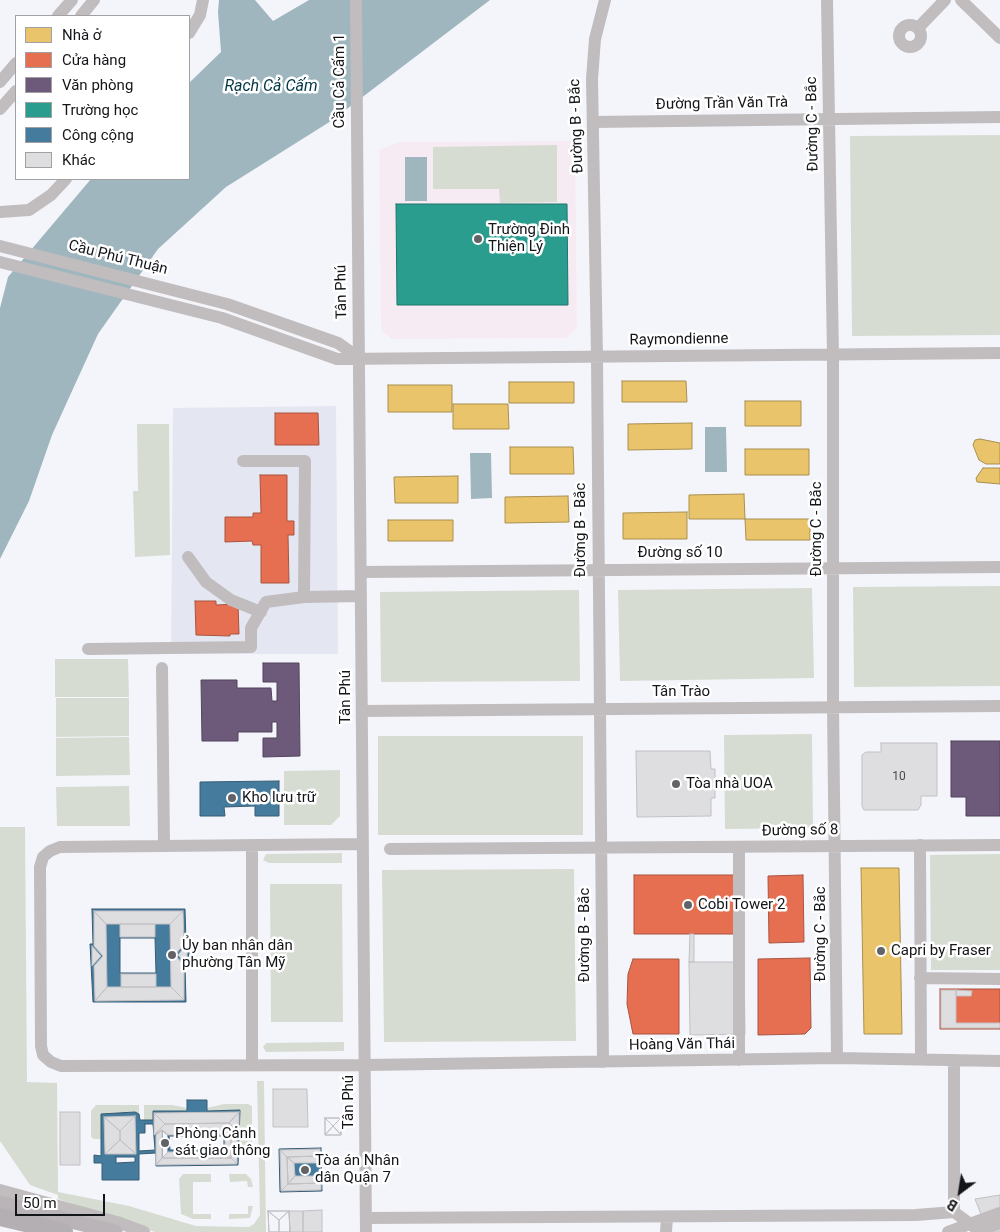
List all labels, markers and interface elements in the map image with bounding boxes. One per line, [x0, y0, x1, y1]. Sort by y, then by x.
legend [15, 15, 190, 180]
text: Nhà ở [62, 26, 101, 44]
street label: Cầu Cả Cấm 1 [331, 34, 349, 128]
text: Cửa hàng [62, 51, 126, 69]
text: Văn phòng [62, 76, 133, 94]
street label: Đường C - Bắc [803, 76, 823, 172]
water label: Rạch Cả Cấm [224, 77, 318, 97]
street label: Đường B - Bắc [566, 78, 588, 174]
street label: Đường Trần Văn Trà [656, 94, 788, 114]
text: Trường học [62, 101, 138, 119]
text: Công cộng [62, 126, 134, 144]
text: Khác [62, 151, 96, 169]
place label: Trường Đinh Thiện Lý [488, 221, 570, 256]
marker: Trường Đinh Thiện Lý [472, 233, 484, 245]
street label: Cầu Phú Thuận [67, 237, 169, 279]
street label: Tân Phú [333, 265, 351, 319]
street label: Raymondienne [629, 330, 729, 350]
street label: Đường C - Bắc [808, 481, 826, 577]
street label: Đường B - Bắc [572, 483, 590, 577]
street label: Đường số 10 [637, 544, 723, 562]
street label: Tân Phú [337, 670, 355, 724]
street label: Tân Trào [652, 683, 710, 701]
house number: 10 [892, 770, 906, 784]
place label: Tòa nhà UOA [686, 775, 773, 793]
marker: Tòa nhà UOA [670, 778, 682, 790]
place label: Kho lưu trữ [242, 789, 316, 807]
marker: Kho lưu trữ [226, 792, 238, 804]
street label: Đường số 8 [761, 821, 839, 841]
street label: Đường C - Bắc [812, 886, 830, 982]
street label: Đường B - Bắc [576, 888, 594, 982]
place label: Cobi Tower 2 [698, 896, 785, 914]
marker: Cobi Tower 2 [682, 899, 694, 911]
place label: Ủy ban nhân dân phường Tân Mỹ [182, 937, 293, 972]
place label: Capri by Fraser [891, 942, 991, 960]
marker: Capri by Fraser [875, 945, 887, 957]
marker: Ủy ban nhân dân phường Tân Mỹ [166, 949, 178, 961]
street label: Hoàng Văn Thái [629, 1035, 735, 1055]
street label: Tân Phú [340, 1075, 358, 1129]
place label: Phòng Cảnh sát giao thông [175, 1125, 270, 1160]
marker: Phòng Cảnh sát giao thông [159, 1137, 171, 1149]
place label: Tòa án Nhân dân Quận 7 [315, 1152, 399, 1187]
marker: Tòa án Nhân dân Quận 7 [299, 1164, 311, 1176]
north arrow [935, 1167, 985, 1217]
scale bar [18, 1184, 108, 1216]
text: 50 m [23, 1194, 57, 1212]
text: B [944, 1196, 960, 1214]

